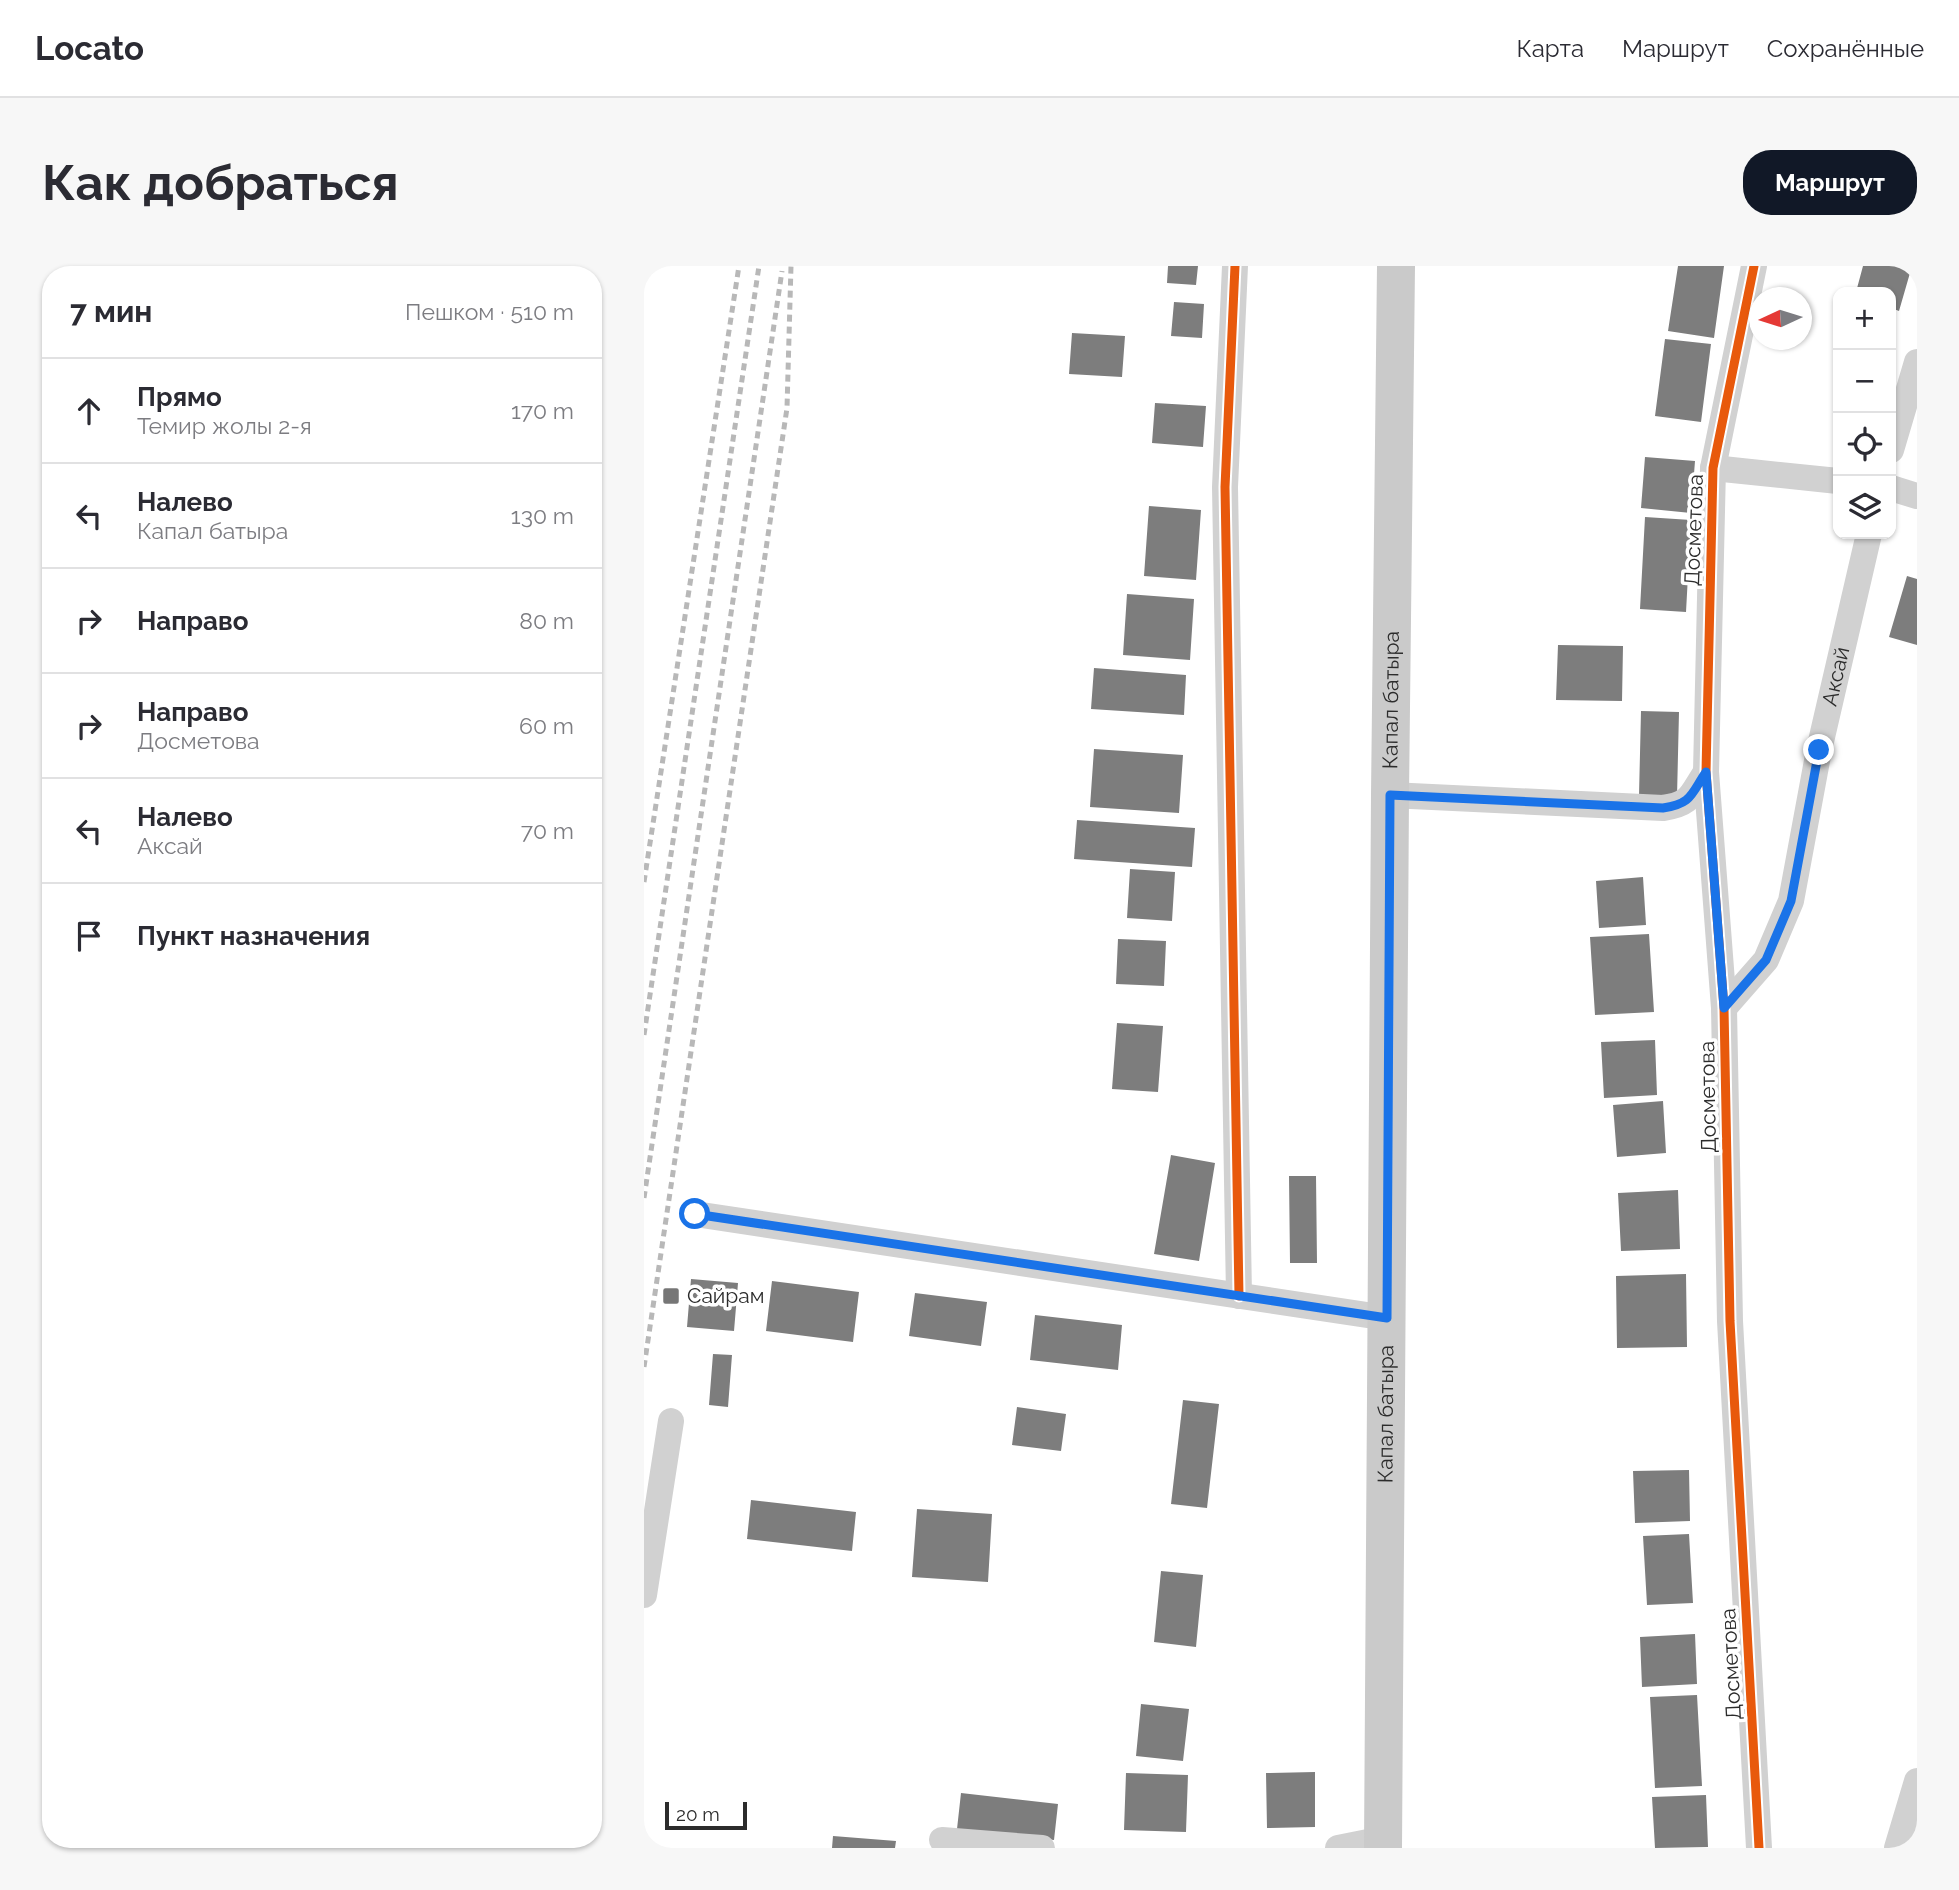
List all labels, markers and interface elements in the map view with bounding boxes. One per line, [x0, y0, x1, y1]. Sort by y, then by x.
text: Locato [35, 29, 144, 68]
text: Карта [1516, 34, 1584, 63]
text: Маршрут [1622, 34, 1729, 63]
text: Сохранённые [1767, 34, 1924, 63]
button: Маршрут [1743, 150, 1917, 215]
text: Как добраться [42, 154, 399, 211]
north arrow [1749, 287, 1812, 350]
map controls [1833, 287, 1896, 539]
button: + [1833, 287, 1896, 350]
text: 7 мин [70, 294, 152, 329]
text: Пешком · 510 m [405, 298, 574, 325]
button: − [1833, 350, 1896, 413]
text: Прямо [137, 382, 222, 412]
icon: ahead [70, 392, 108, 430]
text: 170 m [511, 397, 574, 424]
text: Темир жолы 2-я [137, 412, 312, 439]
button: locate [1833, 413, 1896, 476]
street label: Досметова [1679, 474, 1708, 586]
button: layers [1833, 476, 1896, 539]
text: Налево [137, 487, 233, 517]
icon: left [70, 497, 108, 535]
text: 130 m [511, 502, 574, 529]
text: Капал батыра [137, 517, 288, 544]
icon: right [70, 602, 108, 640]
text: Направо [137, 606, 248, 636]
text: 80 m [519, 607, 574, 634]
street label: Капал батыра [1377, 631, 1404, 769]
street label: Аксай [1817, 644, 1855, 708]
text: Направо [137, 697, 248, 727]
icon: right [70, 707, 108, 745]
text: 60 m [519, 712, 574, 739]
text: Досметова [137, 727, 260, 754]
route end [1803, 734, 1834, 765]
text: Налево [137, 802, 233, 832]
icon: left [70, 812, 108, 850]
text: 70 m [521, 817, 574, 844]
text: Аксай [137, 832, 203, 859]
icon: arrive [70, 917, 108, 955]
text: Пункт назначения [137, 921, 370, 951]
street label: Досметова [1694, 1041, 1721, 1153]
route start [679, 1198, 710, 1229]
place label: Сайрам [687, 1283, 764, 1308]
marker: Сайрам [661, 1286, 681, 1306]
street label: Капал батыра [1372, 1345, 1398, 1483]
street label: Досметова [1715, 1607, 1746, 1721]
scale bar [665, 1799, 747, 1831]
text: 20 m [676, 1803, 720, 1825]

